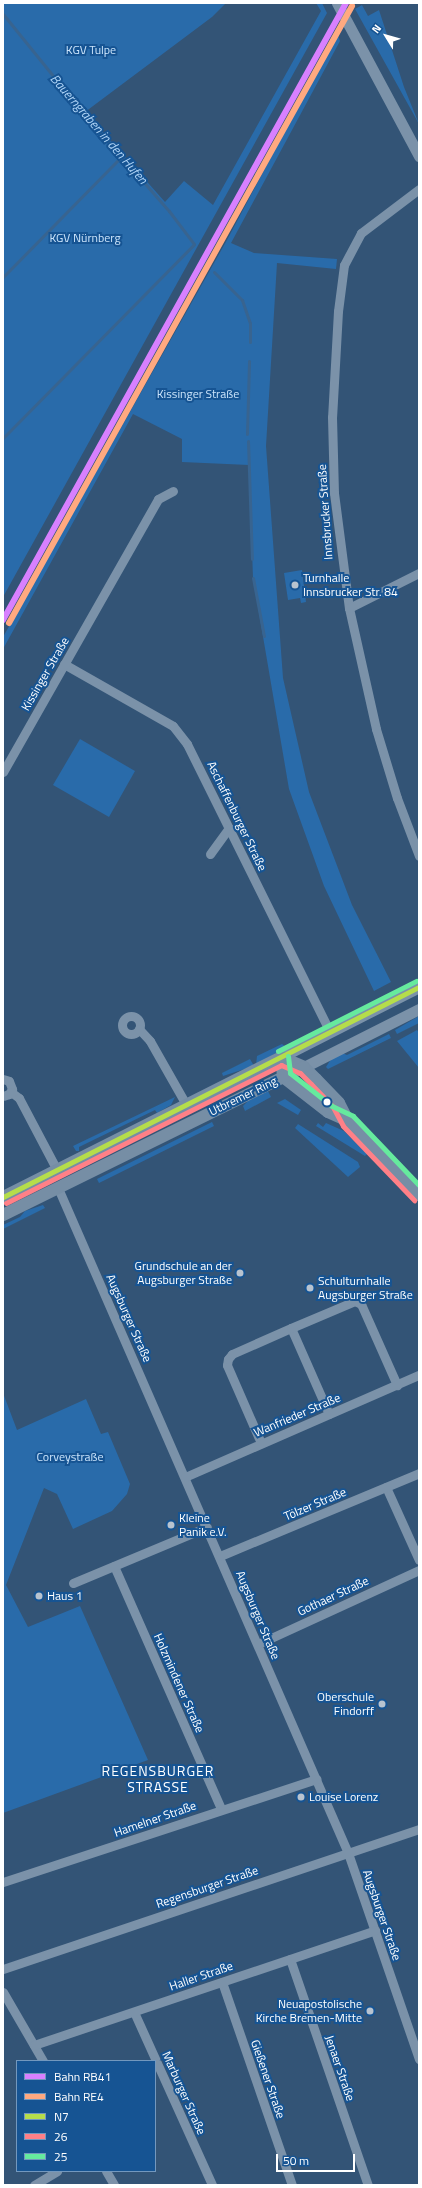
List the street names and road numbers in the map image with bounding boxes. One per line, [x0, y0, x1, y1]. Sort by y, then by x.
street label: Innsbrucker Straße [314, 464, 336, 560]
street label: Kissinger Straße [18, 635, 72, 713]
street label: Aschaffenburger Straße [204, 759, 270, 873]
street label: Utbremer Ring [207, 1073, 279, 1119]
street label: Augsburger Straße [103, 1272, 155, 1364]
street label: Wanfrieder Straße [252, 1390, 342, 1440]
street label: Tölzer Straße [282, 1484, 348, 1524]
street label: Augsburger Straße [233, 1569, 283, 1661]
street label: Gothaer Straße [295, 1573, 371, 1619]
street label: Holzmindener Straße [151, 1631, 207, 1735]
street label: Hamelner Straße [112, 1798, 198, 1840]
street label: Regensburger Straße [154, 1863, 260, 1911]
street label: Augsburger Straße [360, 1868, 404, 1962]
street label: Haller Straße [167, 1958, 235, 1994]
street label: Jenaer Straße [322, 2033, 358, 2103]
street label: Gießener Straße [248, 2038, 288, 2120]
street label: Marburger Straße [159, 2049, 209, 2137]

